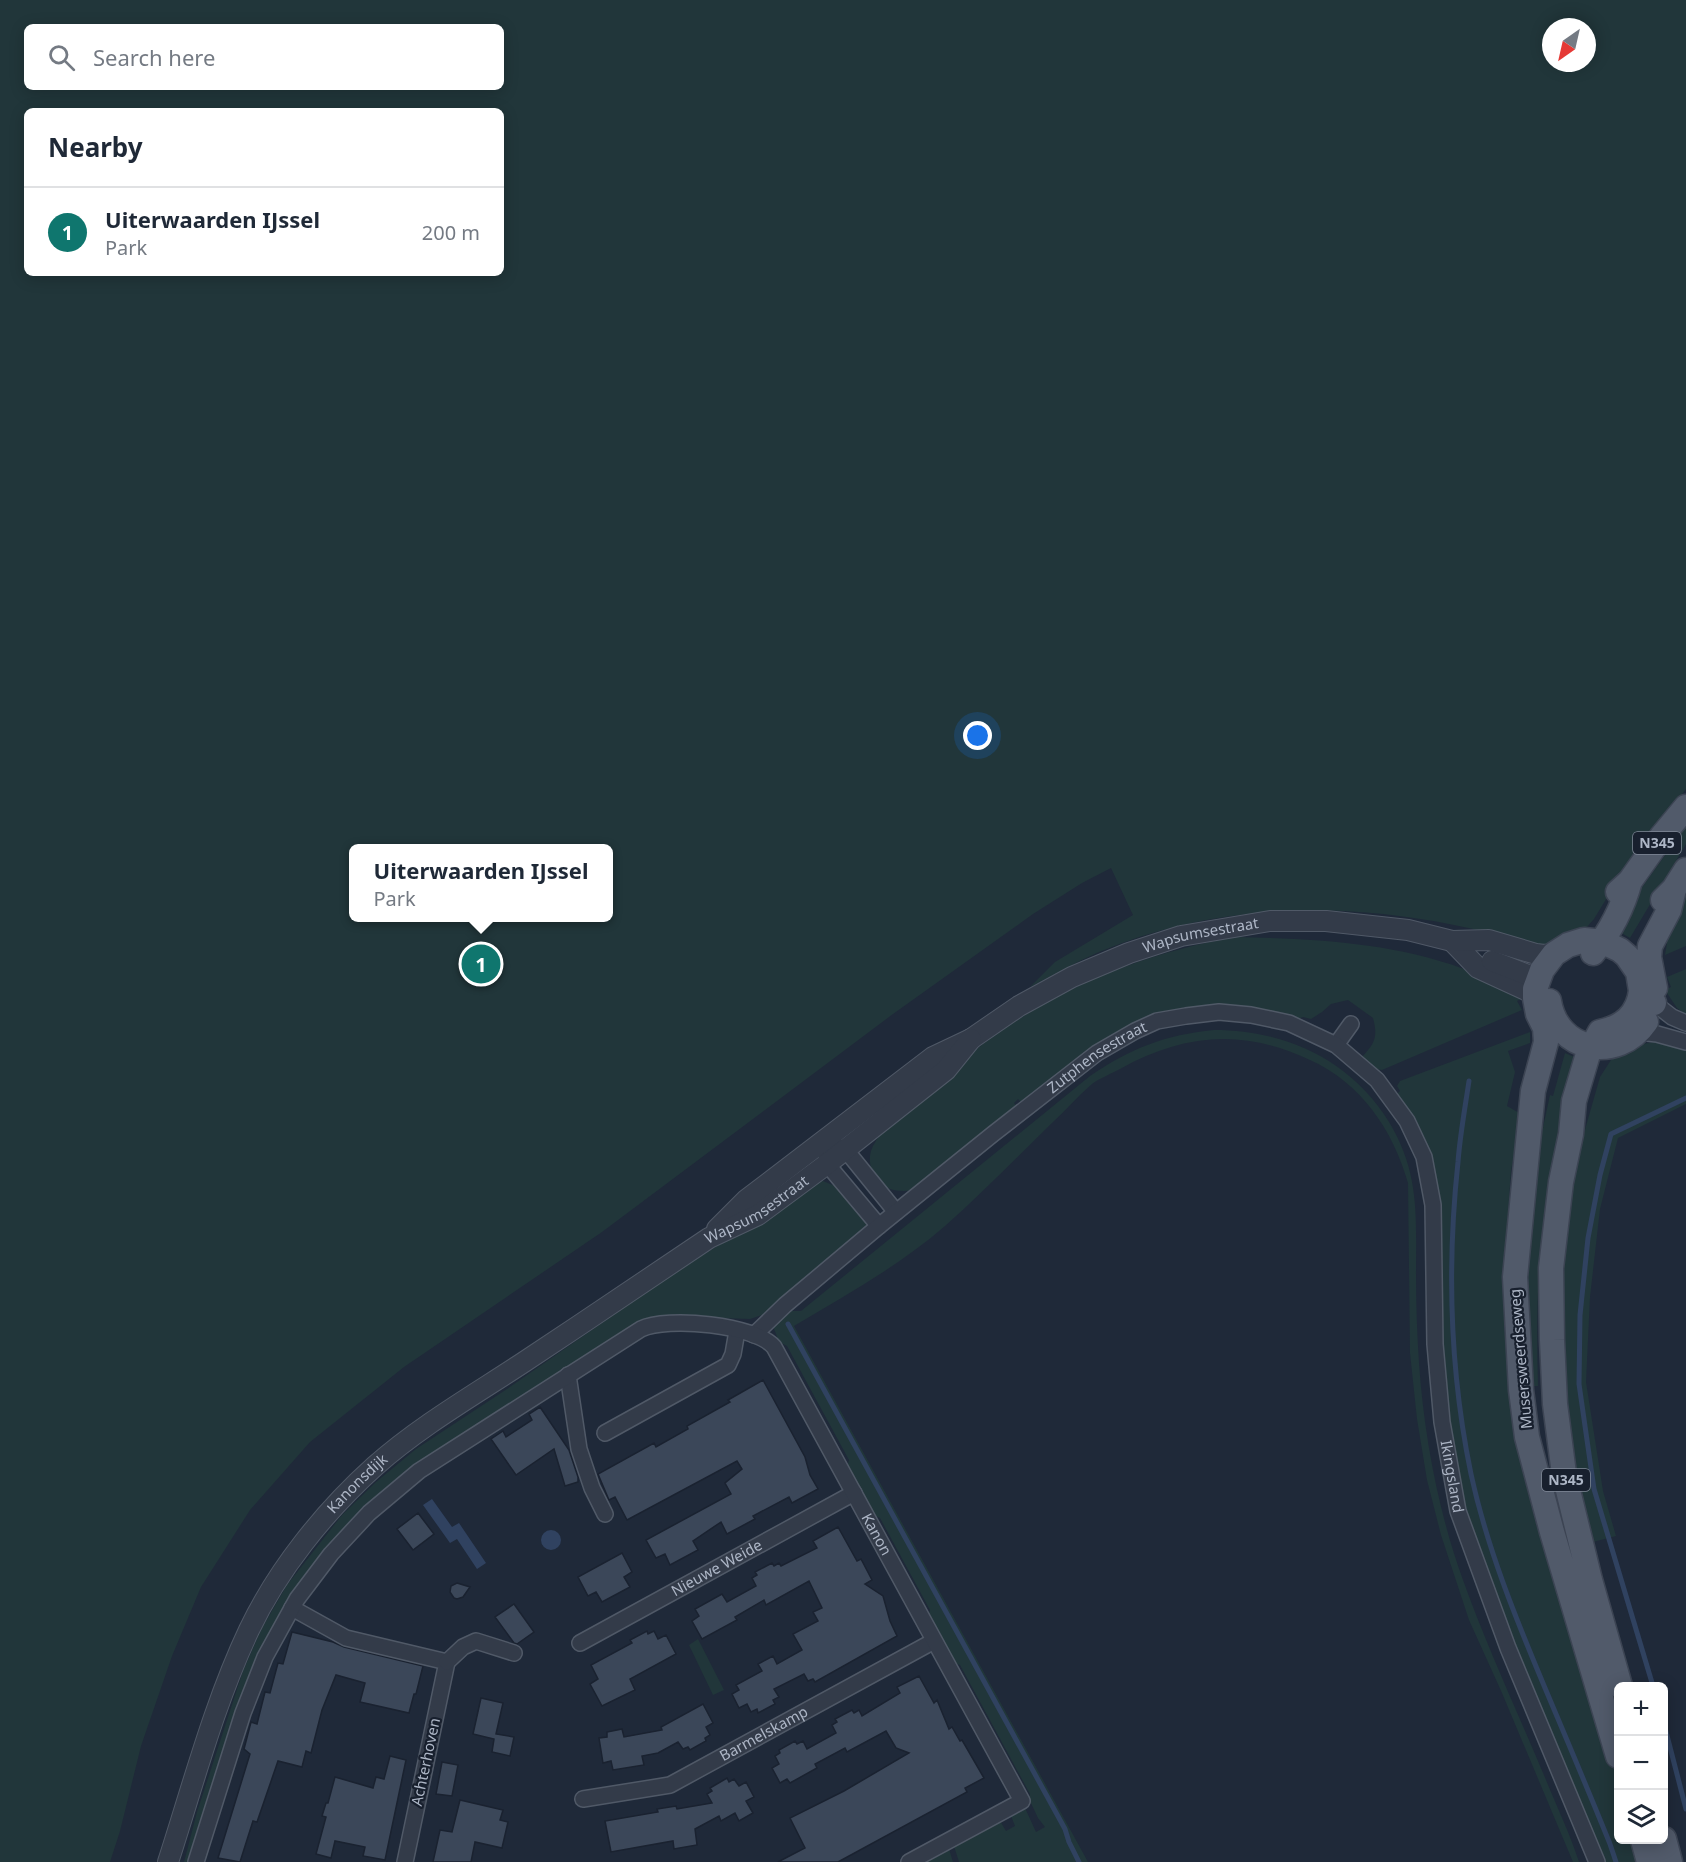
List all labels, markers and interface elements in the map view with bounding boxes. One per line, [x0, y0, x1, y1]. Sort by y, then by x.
north arrow [1542, 18, 1596, 72]
search box [24, 24, 504, 90]
icon: search [45, 41, 78, 74]
text: Search here [93, 42, 215, 72]
text: Nearby [48, 129, 143, 165]
text: Uiterwaarden IJssel [105, 204, 320, 234]
text: 1 [62, 219, 73, 246]
text: 200 m [422, 219, 480, 246]
text: Park [105, 234, 147, 261]
your location [963, 721, 992, 750]
road number: N345 [1633, 832, 1681, 854]
popup [349, 844, 613, 922]
text: Uiterwaarden IJssel [374, 855, 589, 885]
text: Park [374, 885, 416, 912]
street label: Wapsumsestraat [1140, 912, 1260, 957]
pin: 1 [462, 942, 500, 986]
street label: Zutphensestraat [1043, 1016, 1150, 1097]
street label: Wapsumsestraat [701, 1170, 812, 1248]
street label: Musersweerdseweg [1504, 1288, 1536, 1430]
street label: Ikingsland [1436, 1438, 1469, 1514]
street label: Kanonsdijk [322, 1449, 391, 1517]
road number: N345 [1542, 1469, 1590, 1491]
street label: Kanon [858, 1509, 897, 1559]
street label: Nieuwe Weide [667, 1534, 765, 1600]
map controls [1614, 1682, 1668, 1844]
button: + [1614, 1682, 1668, 1736]
street label: Barmelskamp [716, 1701, 811, 1765]
street label: Achterhoven [406, 1716, 444, 1808]
button: − [1614, 1736, 1668, 1790]
button: layers [1614, 1790, 1668, 1844]

